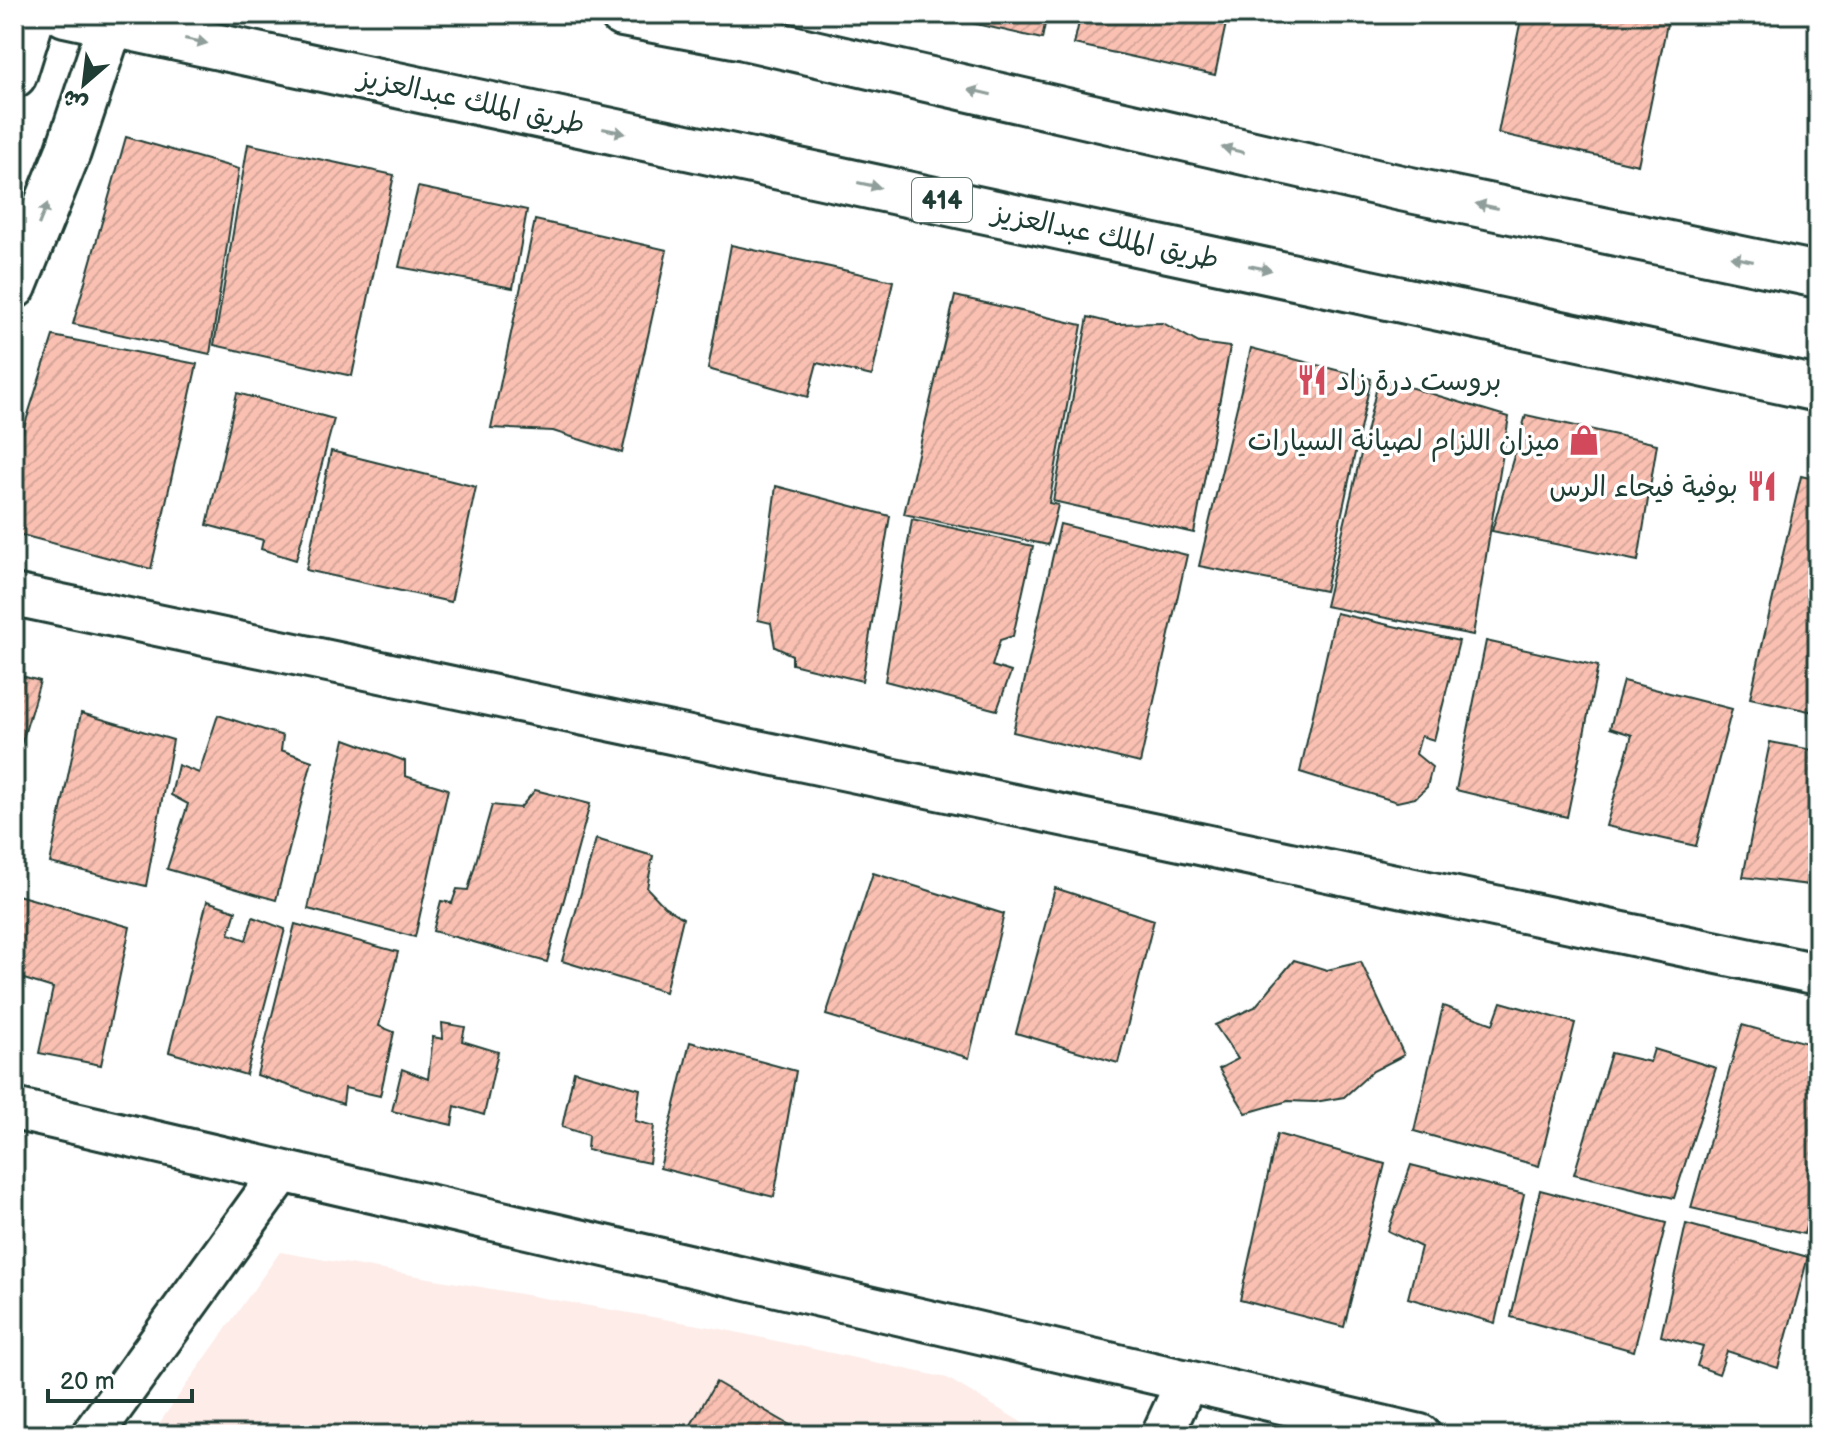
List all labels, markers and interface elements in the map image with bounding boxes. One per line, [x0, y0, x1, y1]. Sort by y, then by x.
one-way arrow [183, 35, 208, 48]
north arrow [44, 44, 124, 124]
street label: طريق الملك عبدالعزيز [354, 61, 588, 142]
text: ش [58, 83, 92, 118]
one-way arrow [967, 85, 992, 98]
one-way arrow [602, 125, 627, 137]
one-way arrow [1221, 143, 1246, 156]
road number: 414 [912, 178, 972, 222]
one-way arrow [856, 179, 881, 192]
street label: طريق الملك عبدالعزيز [988, 196, 1222, 277]
one-way arrow [1475, 199, 1500, 212]
one-way arrow [37, 202, 50, 226]
one-way arrow [1729, 253, 1754, 265]
one-way arrow [1248, 262, 1273, 275]
restaurant icon: بروست درة زاد [1295, 363, 1329, 397]
place label: بروست درة زاد [1336, 365, 1502, 398]
shop icon: ميزان اللزام لصيانة السيارات [1567, 423, 1601, 457]
place label: ميزان اللزام لصيانة السيارات [1248, 425, 1560, 462]
restaurant icon: بوفية فيحاء الرس [1745, 469, 1779, 503]
place label: بوفية فيحاء الرس [1549, 471, 1738, 504]
scale bar [48, 1353, 192, 1403]
text: 20 m [60, 1367, 115, 1396]

